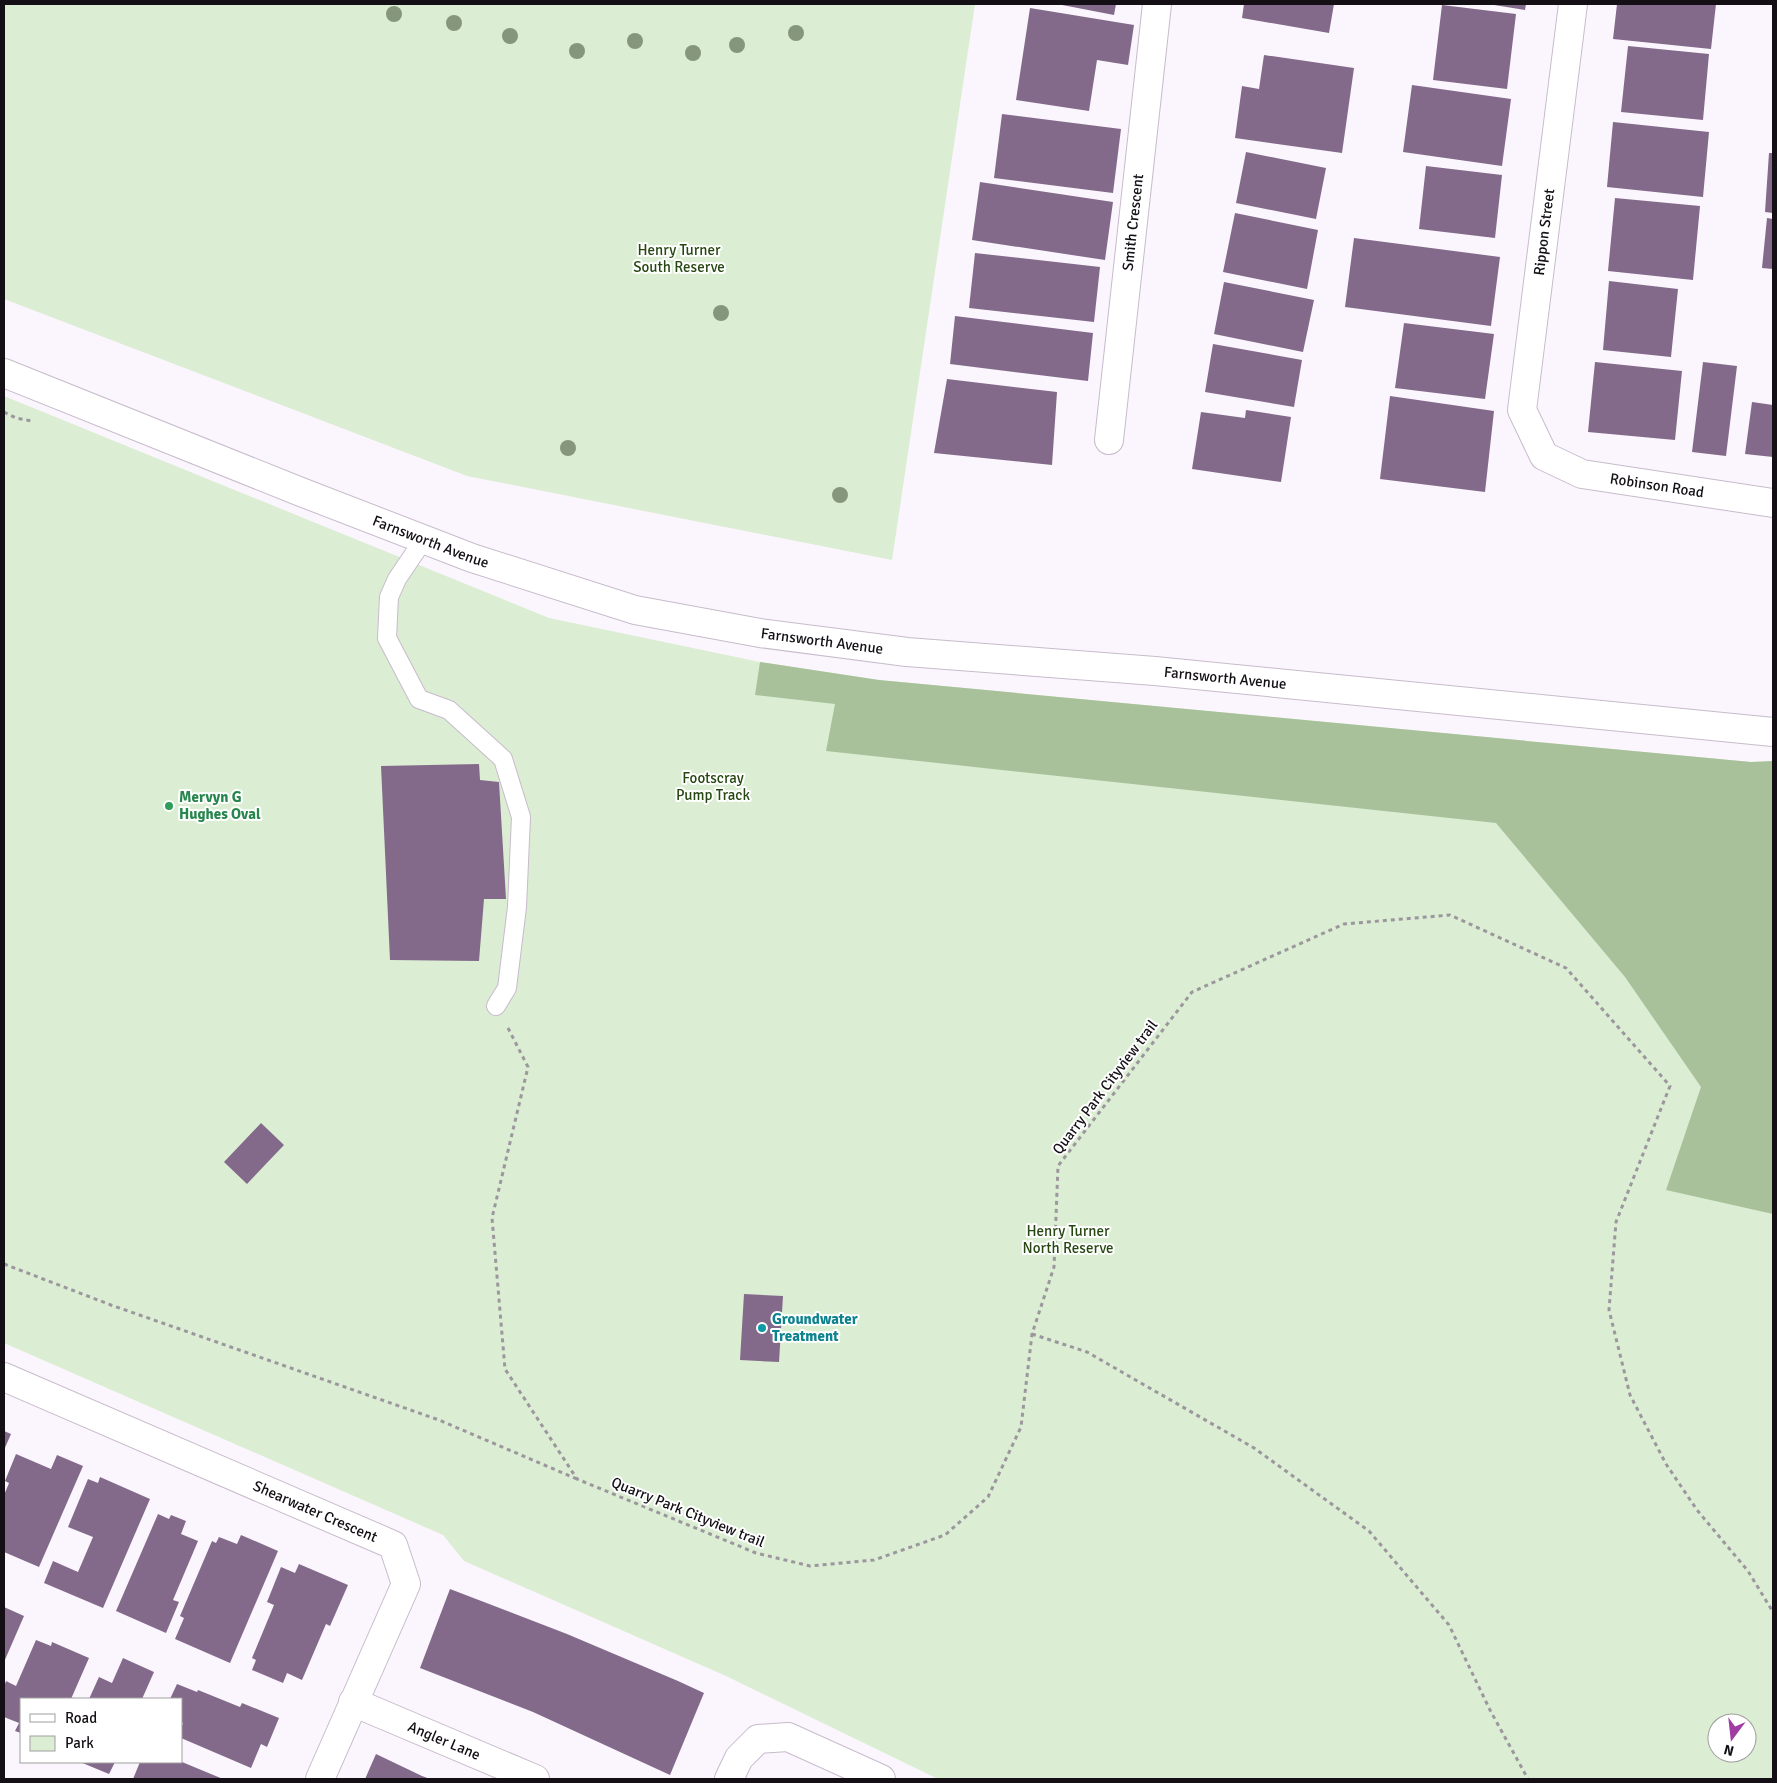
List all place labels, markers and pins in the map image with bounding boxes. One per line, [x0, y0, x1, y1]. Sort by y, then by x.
place label: Mervyn G Hughes Oval [179, 788, 261, 823]
marker: Mervyn G Hughes Oval [163, 800, 175, 812]
place label: Groundwater Treatment [772, 1310, 858, 1345]
marker: Groundwater Treatment [756, 1322, 768, 1334]

